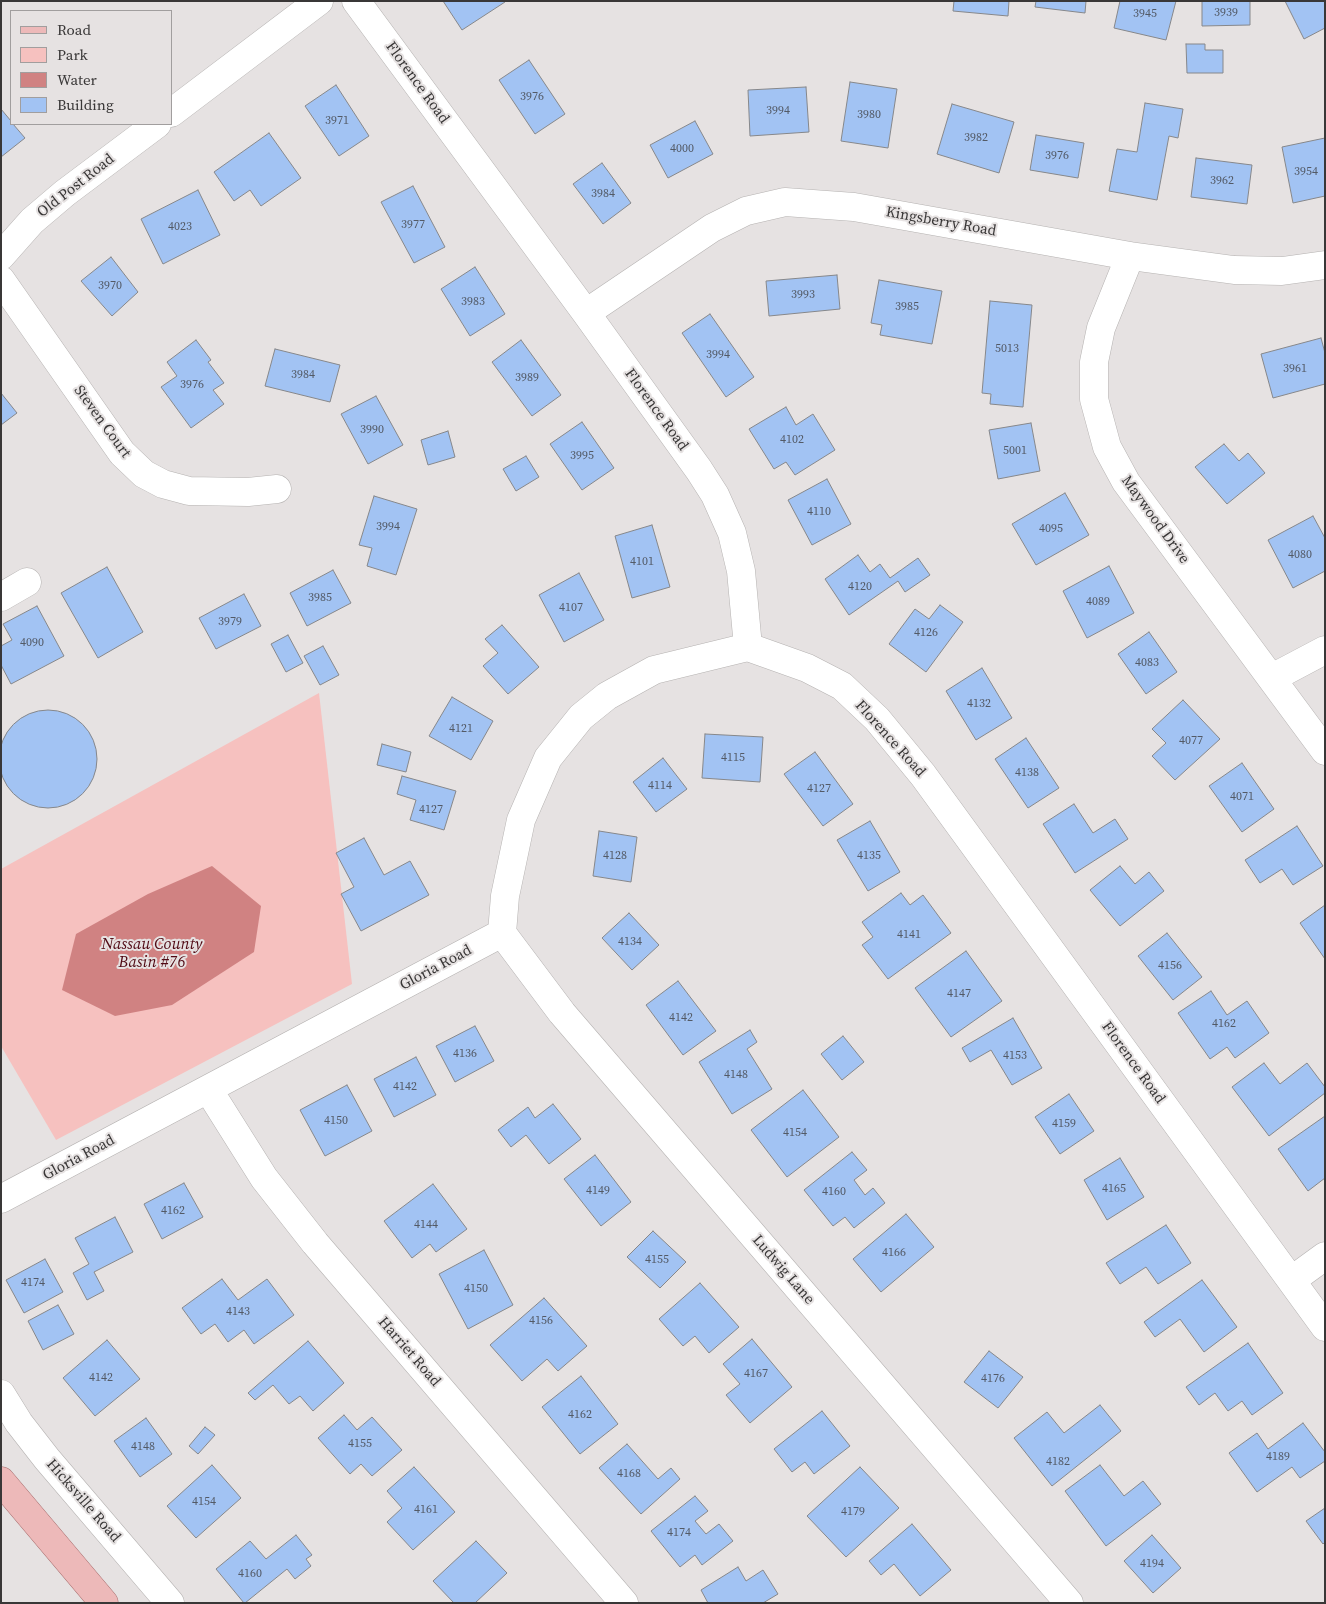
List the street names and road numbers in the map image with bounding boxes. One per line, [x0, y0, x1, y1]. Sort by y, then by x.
street label: Florence Road [381, 39, 453, 127]
street label: Old Post Road [34, 150, 118, 222]
street label: Kingsberry Road [884, 203, 998, 241]
street label: Florence Road [620, 366, 692, 454]
street label: Steven Court [70, 382, 134, 462]
street label: Maywood Drive [1117, 473, 1193, 567]
street label: Florence Road [851, 697, 929, 781]
street label: Gloria Road [397, 942, 475, 994]
street label: Florence Road [1097, 1019, 1169, 1107]
street label: Gloria Road [40, 1132, 118, 1184]
street label: Ludwig Lane [748, 1232, 818, 1308]
street label: Harriet Road [374, 1314, 444, 1390]
street label: Hicksville Road [42, 1456, 124, 1546]

